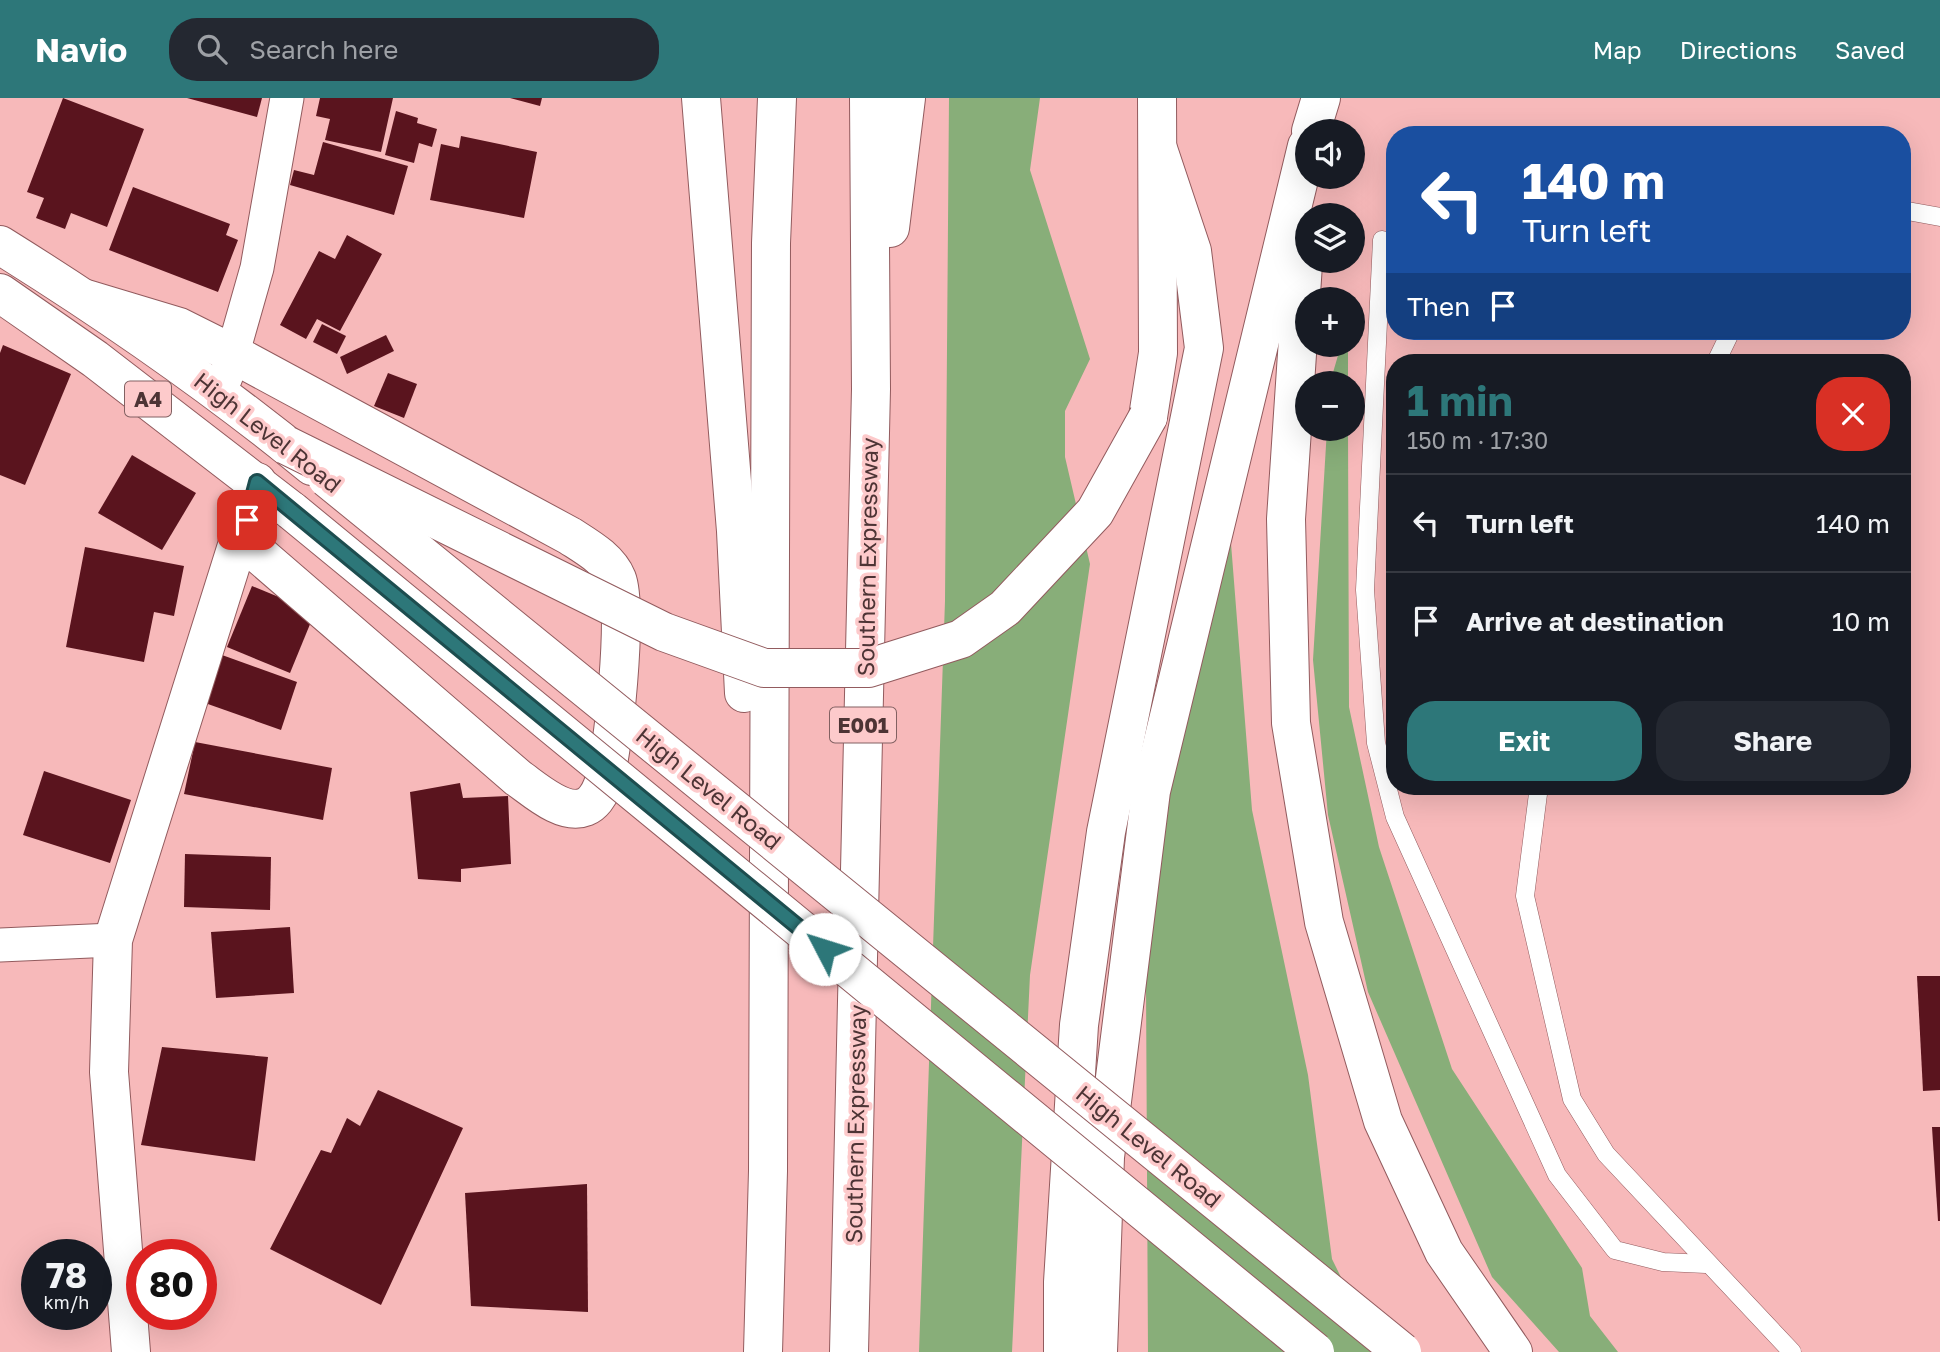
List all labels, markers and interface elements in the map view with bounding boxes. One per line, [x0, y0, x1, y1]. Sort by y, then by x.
search box [169, 18, 659, 81]
text: Navio [35, 30, 127, 69]
icon: search [193, 30, 231, 68]
text: Search here [249, 34, 398, 65]
text: Map [1593, 35, 1642, 64]
text: Directions [1680, 35, 1797, 64]
text: Saved [1835, 35, 1905, 64]
map controls [1295, 119, 1365, 441]
button: sound [1295, 119, 1365, 189]
text: 140 m [1522, 151, 1665, 210]
icon: left [1407, 154, 1498, 245]
button: layers [1295, 203, 1365, 273]
text: Turn left [1522, 211, 1651, 249]
button: + [1295, 287, 1365, 357]
icon: arrive [1484, 287, 1522, 325]
text: Then [1407, 291, 1470, 322]
street label: High Level Road [189, 366, 347, 498]
button: − [1295, 371, 1365, 441]
text: 1 min [1407, 375, 1513, 425]
button: close [1816, 377, 1890, 451]
road number: A4 [125, 382, 171, 416]
text: 150 m · 17:30 [1407, 426, 1548, 454]
street label: Southern Expressway [851, 437, 883, 677]
pin [217, 490, 277, 550]
icon: arrive [228, 501, 266, 539]
icon: left [1407, 504, 1445, 542]
text: Turn left [1466, 508, 1574, 539]
text: 140 m [1816, 508, 1890, 539]
icon: arrive [1407, 602, 1445, 640]
text: Arrive at destination [1466, 606, 1724, 637]
text: 10 m [1832, 606, 1890, 637]
button: Exit [1407, 701, 1642, 781]
button: Share [1656, 701, 1890, 781]
road number: E001 [830, 708, 896, 742]
street label: High Level Road [631, 721, 787, 855]
position arrow [788, 912, 862, 986]
street label: Southern Expressway [839, 1004, 871, 1244]
street label: High Level Road [1071, 1079, 1227, 1213]
speed limit sign: 80 [126, 1239, 217, 1330]
text: 78 [46, 1254, 87, 1296]
text: km/h [44, 1291, 89, 1313]

